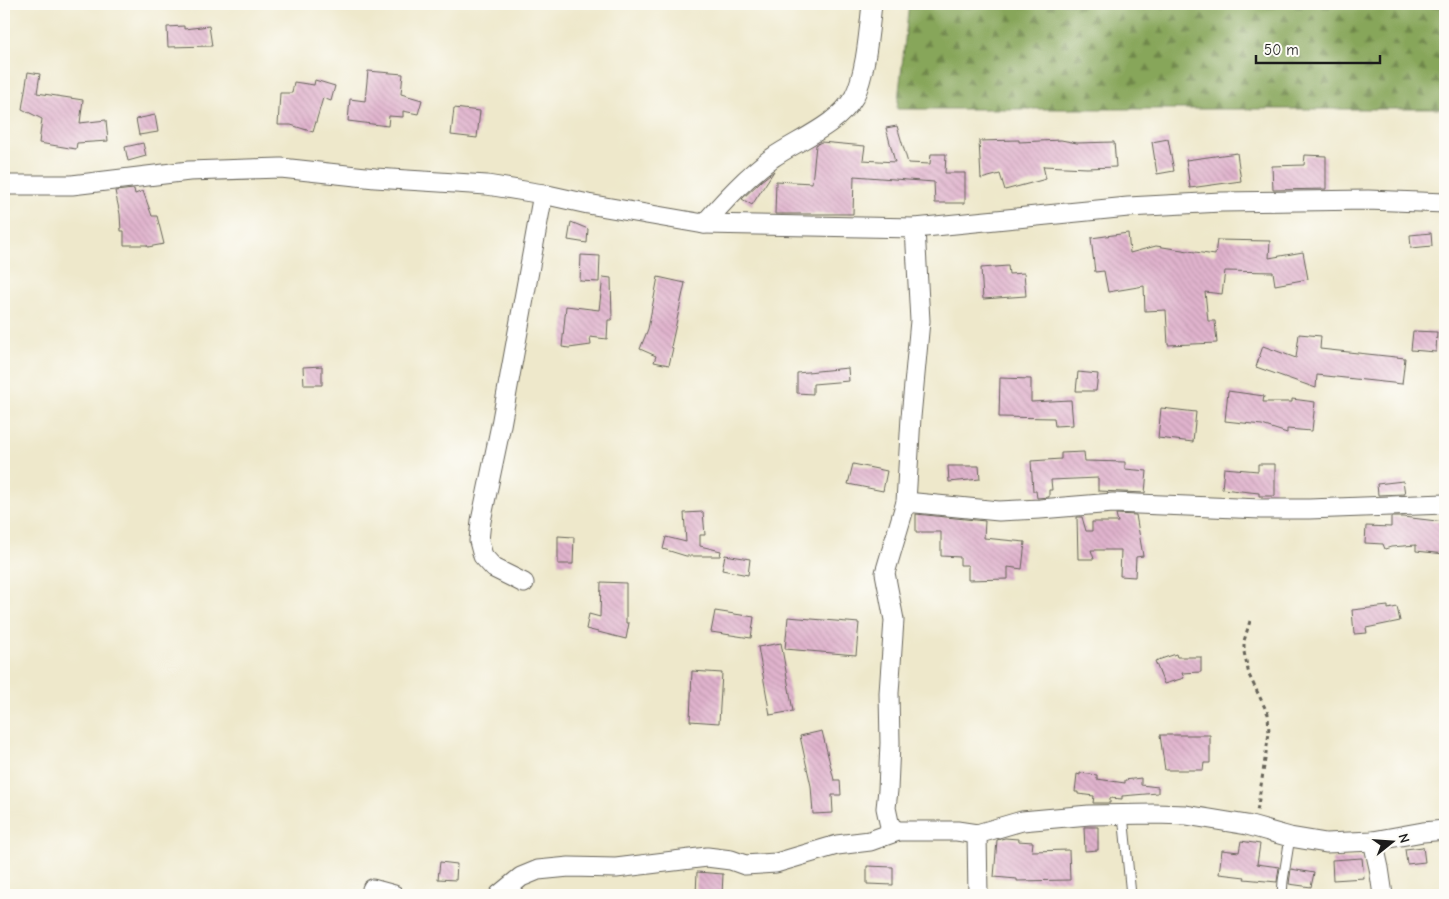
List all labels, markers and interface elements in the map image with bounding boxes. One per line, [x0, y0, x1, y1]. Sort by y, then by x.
scale bar [1256, 32, 1380, 64]
text: 50 m [1264, 41, 1299, 59]
north arrow [1366, 816, 1416, 866]
text: N [1394, 831, 1413, 845]

